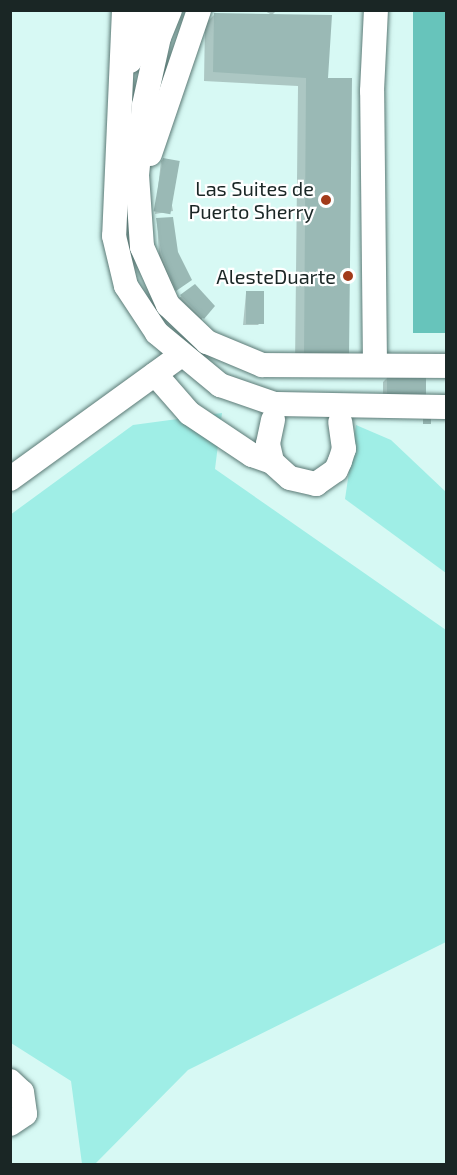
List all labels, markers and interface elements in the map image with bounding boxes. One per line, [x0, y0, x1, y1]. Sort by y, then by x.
place label: Las Suites de Puerto Sherry [188, 176, 314, 223]
marker: Las Suites de Puerto Sherry [319, 193, 333, 207]
place label: AlesteDuarte [216, 264, 336, 288]
marker: AlesteDuarte [341, 269, 355, 283]

